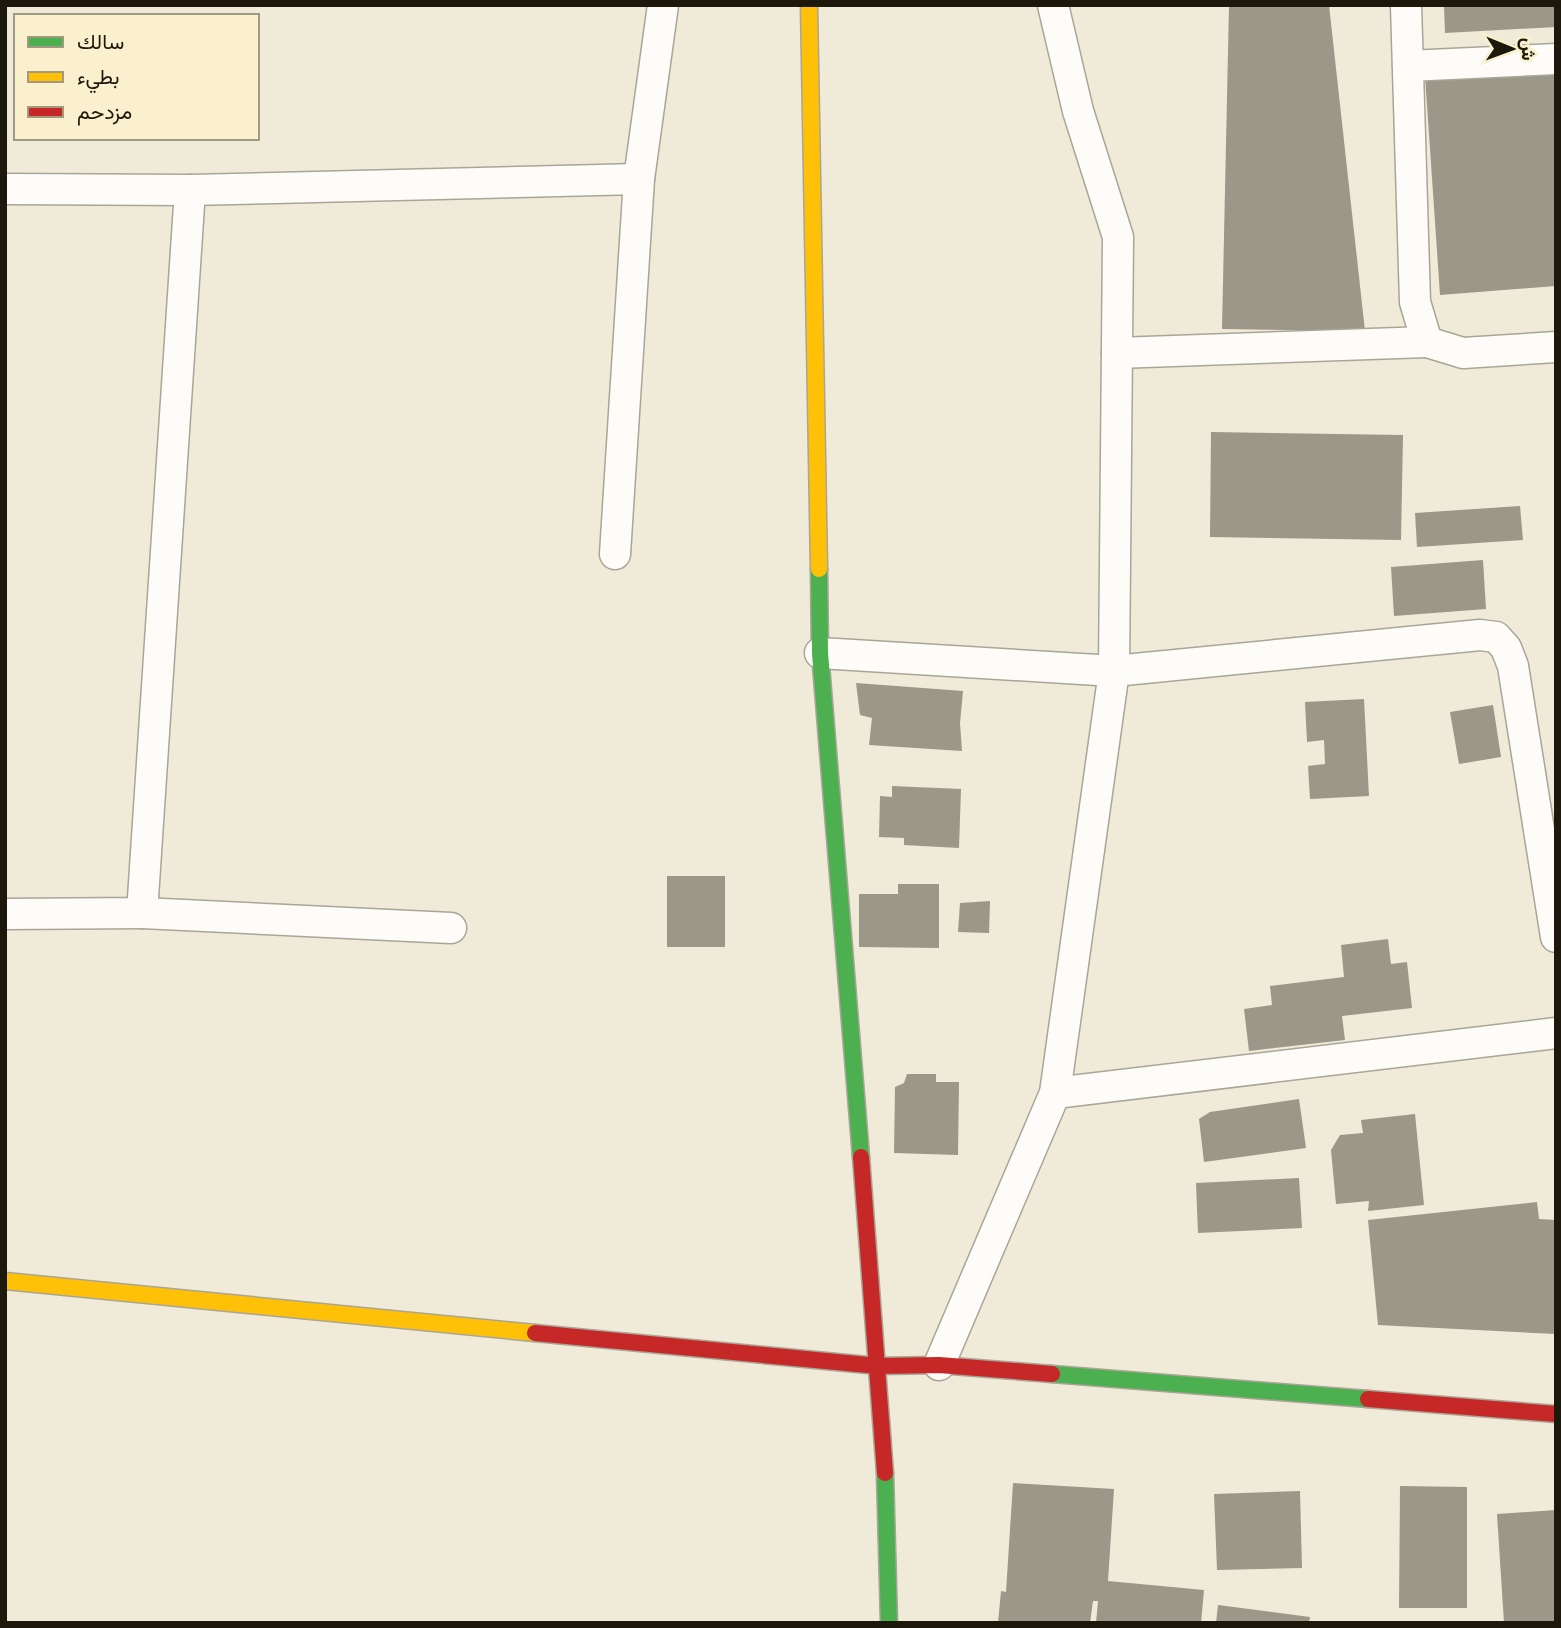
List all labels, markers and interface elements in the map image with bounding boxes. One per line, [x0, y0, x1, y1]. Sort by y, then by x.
legend [14, 14, 259, 140]
north arrow [1477, 14, 1547, 84]
text: سالك [77, 29, 124, 54]
text: ش [1517, 38, 1540, 61]
text: بطيء [77, 64, 120, 94]
text: مزدحم [77, 99, 132, 126]

